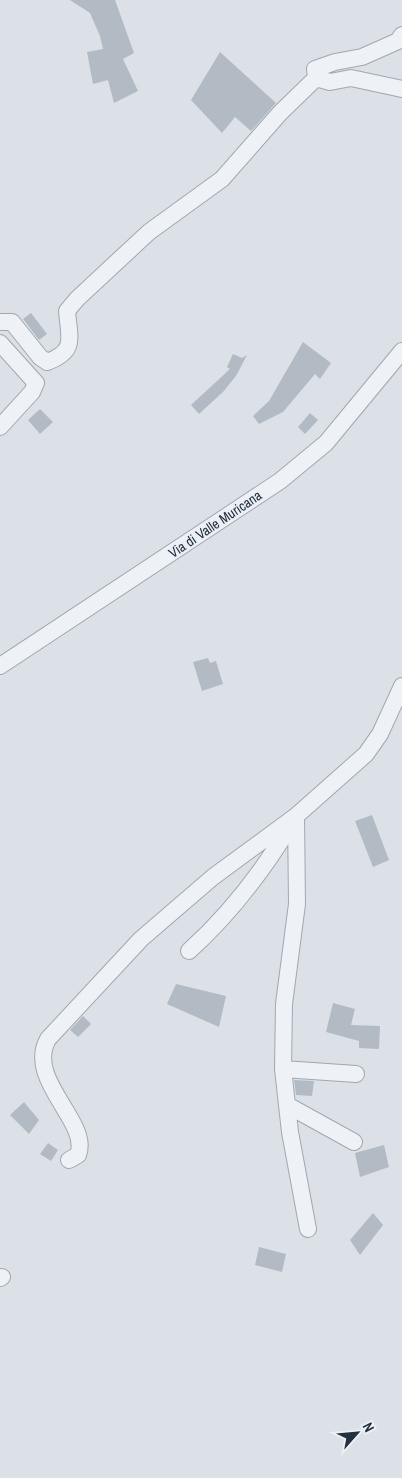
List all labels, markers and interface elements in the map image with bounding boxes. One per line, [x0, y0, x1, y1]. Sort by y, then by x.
street label: Via di Valle Muricana [165, 486, 266, 562]
north arrow [332, 1408, 382, 1458]
text: N [359, 1419, 378, 1435]

